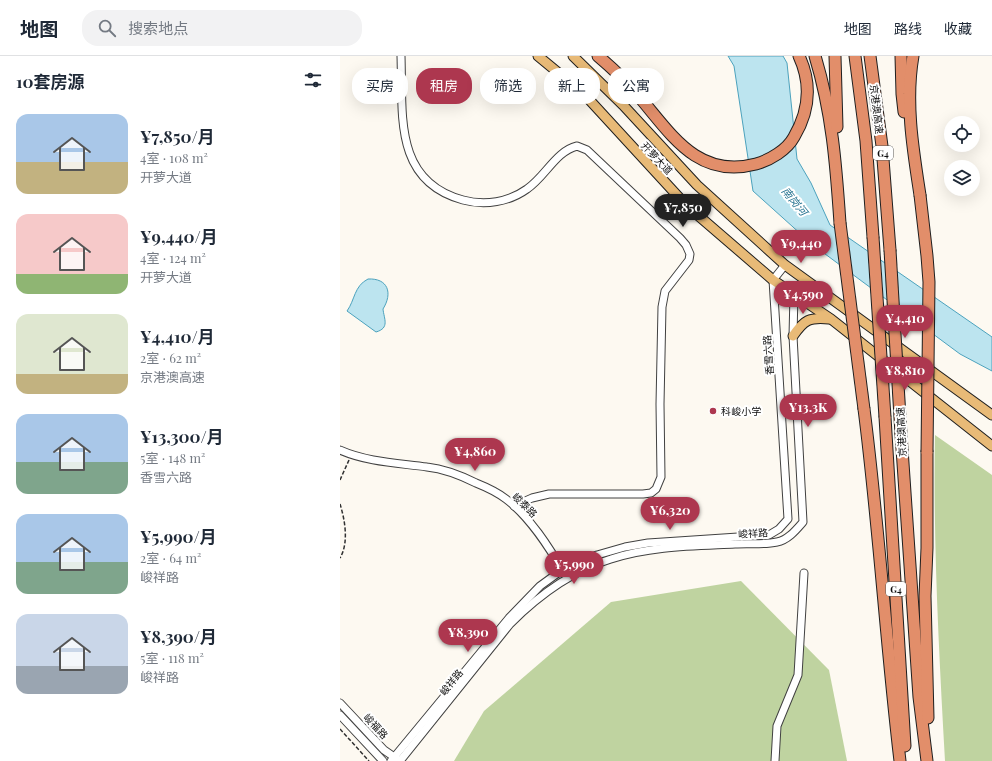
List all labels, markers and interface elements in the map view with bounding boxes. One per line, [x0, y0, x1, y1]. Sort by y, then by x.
search box [82, 10, 362, 46]
text: 地图 [20, 15, 58, 41]
icon: search [96, 17, 118, 39]
text: 搜索地点 [128, 18, 188, 38]
text: 地图 [844, 19, 872, 38]
text: 路线 [894, 19, 922, 38]
text: 收藏 [944, 19, 972, 38]
chip: 买房 [352, 68, 408, 104]
chip: 租房 [416, 68, 472, 104]
chip: 筛选 [480, 68, 536, 104]
chip: 新上 [544, 68, 600, 104]
chip: 公寓 [608, 68, 664, 104]
icon: filters [302, 69, 324, 91]
text: 10套房源 [16, 70, 84, 92]
street label: 京港澳高速 [867, 83, 887, 135]
map controls [944, 116, 980, 196]
button: locate [944, 116, 980, 152]
text: ¥7,850/月 [140, 125, 215, 147]
icon: home [48, 130, 96, 178]
street label: 开萝大道 [638, 139, 676, 177]
road number: G4 [873, 146, 893, 160]
text: 4室 · 108 m² [140, 149, 208, 166]
button: layers [944, 160, 980, 196]
text: 开萝大道 [140, 168, 192, 185]
water label: 南岗河 [779, 183, 812, 220]
pin: ¥7,850 [650, 194, 716, 228]
text: ¥7,850 [663, 198, 703, 215]
text: ¥9,440/月 [140, 225, 218, 247]
icon: home [48, 230, 96, 278]
pin: ¥9,440 [768, 230, 834, 264]
text: ¥9,440 [780, 234, 822, 251]
text: 4室 · 124 m² [140, 249, 206, 266]
text: 开萝大道 [140, 268, 192, 285]
pin: ¥4,590 [770, 281, 836, 315]
text: ¥4,590 [783, 285, 823, 302]
pin: ¥4,410 [872, 305, 938, 339]
text: ¥4,410 [885, 309, 925, 326]
text: ¥4,410/月 [140, 325, 215, 347]
icon: home [48, 330, 96, 378]
street label: 香雪六路 [760, 335, 776, 375]
text: 2室 · 62 m² [140, 349, 201, 366]
pin: ¥8,810 [872, 357, 938, 391]
text: ¥8,810 [885, 361, 925, 378]
text: 京港澳高速 [140, 368, 205, 385]
pin: ¥13.3K [775, 394, 841, 428]
text: ¥13.3K [789, 398, 827, 415]
place label: 科峻小学 [721, 404, 761, 418]
marker: 科峻小学 [708, 406, 718, 416]
street label: 京港澳高速 [893, 407, 909, 457]
text: ¥13,300/月 [140, 425, 224, 447]
icon: home [48, 430, 96, 478]
pin: ¥4,860 [442, 438, 508, 472]
text: ¥4,860 [454, 442, 496, 459]
text: 5室 · 148 m² [140, 449, 205, 466]
text: 香雪六路 [140, 468, 192, 485]
street label: 峻泰路 [509, 489, 541, 521]
pin: ¥6,320 [637, 497, 703, 531]
text: ¥6,320 [650, 501, 690, 518]
text: ¥5,990/月 [140, 525, 217, 547]
street label: 峻祥路 [738, 525, 768, 541]
icon: home [48, 530, 96, 578]
text: 2室 · 64 m² [140, 549, 201, 566]
pin: ¥5,990 [541, 551, 607, 585]
text: ¥5,990 [554, 555, 594, 572]
text: 峻祥路 [140, 568, 179, 585]
road number: G4 [886, 582, 906, 596]
pin: ¥8,390 [435, 619, 501, 653]
text: ¥8,390 [447, 623, 489, 640]
text: ¥8,390/月 [140, 625, 217, 647]
icon: home [48, 630, 96, 678]
text: 5室 · 118 m² [140, 649, 204, 666]
street label: 峻祥路 [436, 666, 466, 698]
text: 峻祥路 [140, 668, 179, 685]
street label: 峻福路 [361, 710, 391, 742]

